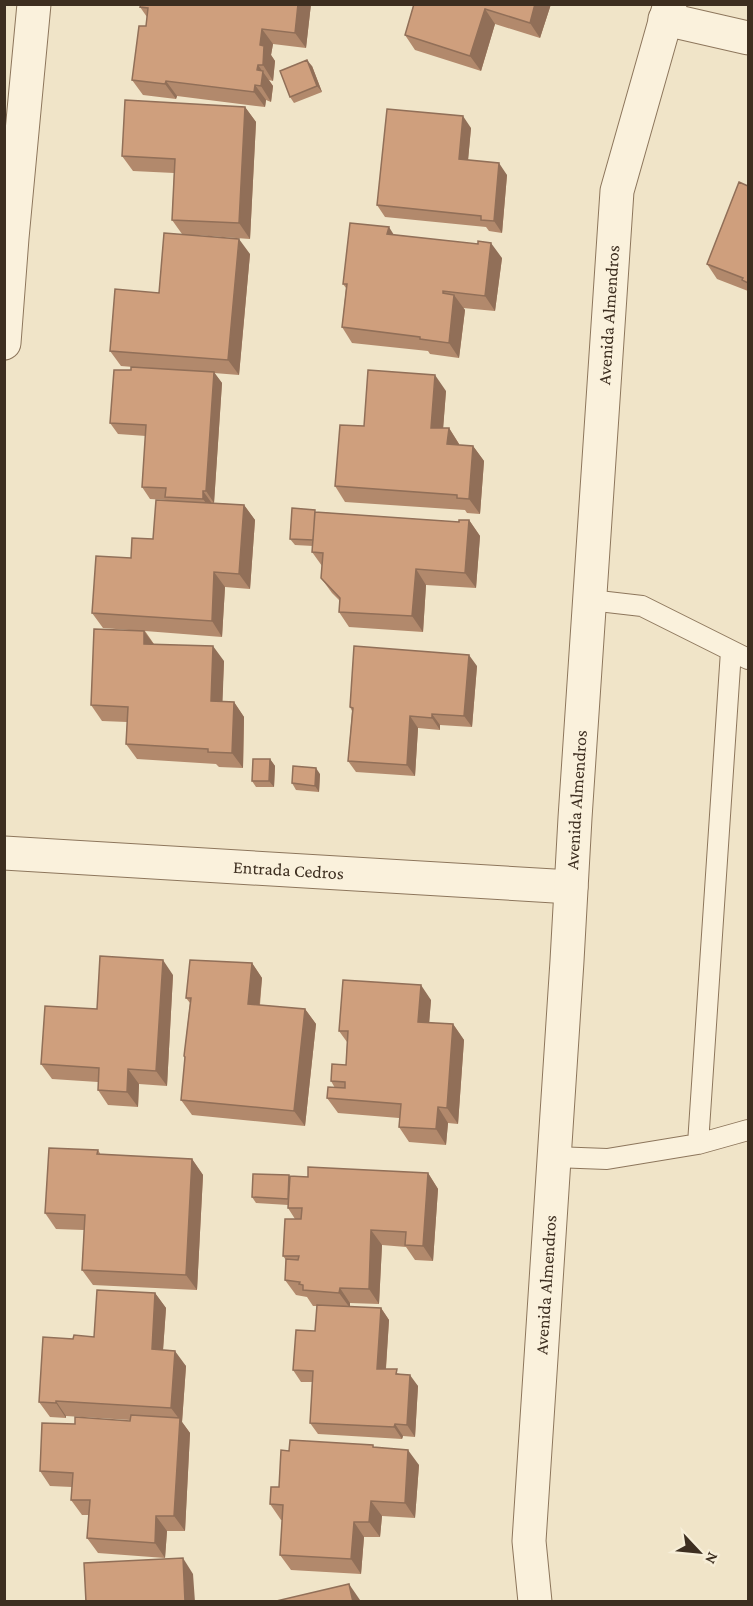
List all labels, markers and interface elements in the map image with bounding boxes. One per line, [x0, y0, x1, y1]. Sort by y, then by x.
street label: Avenida Almendros [594, 244, 623, 385]
street label: Avenida Almendros [562, 729, 591, 870]
street label: Entrada Cedros [232, 857, 344, 883]
street label: Avenida Almendros [531, 1214, 560, 1355]
north arrow [669, 1522, 729, 1582]
text: N [702, 1550, 722, 1567]

